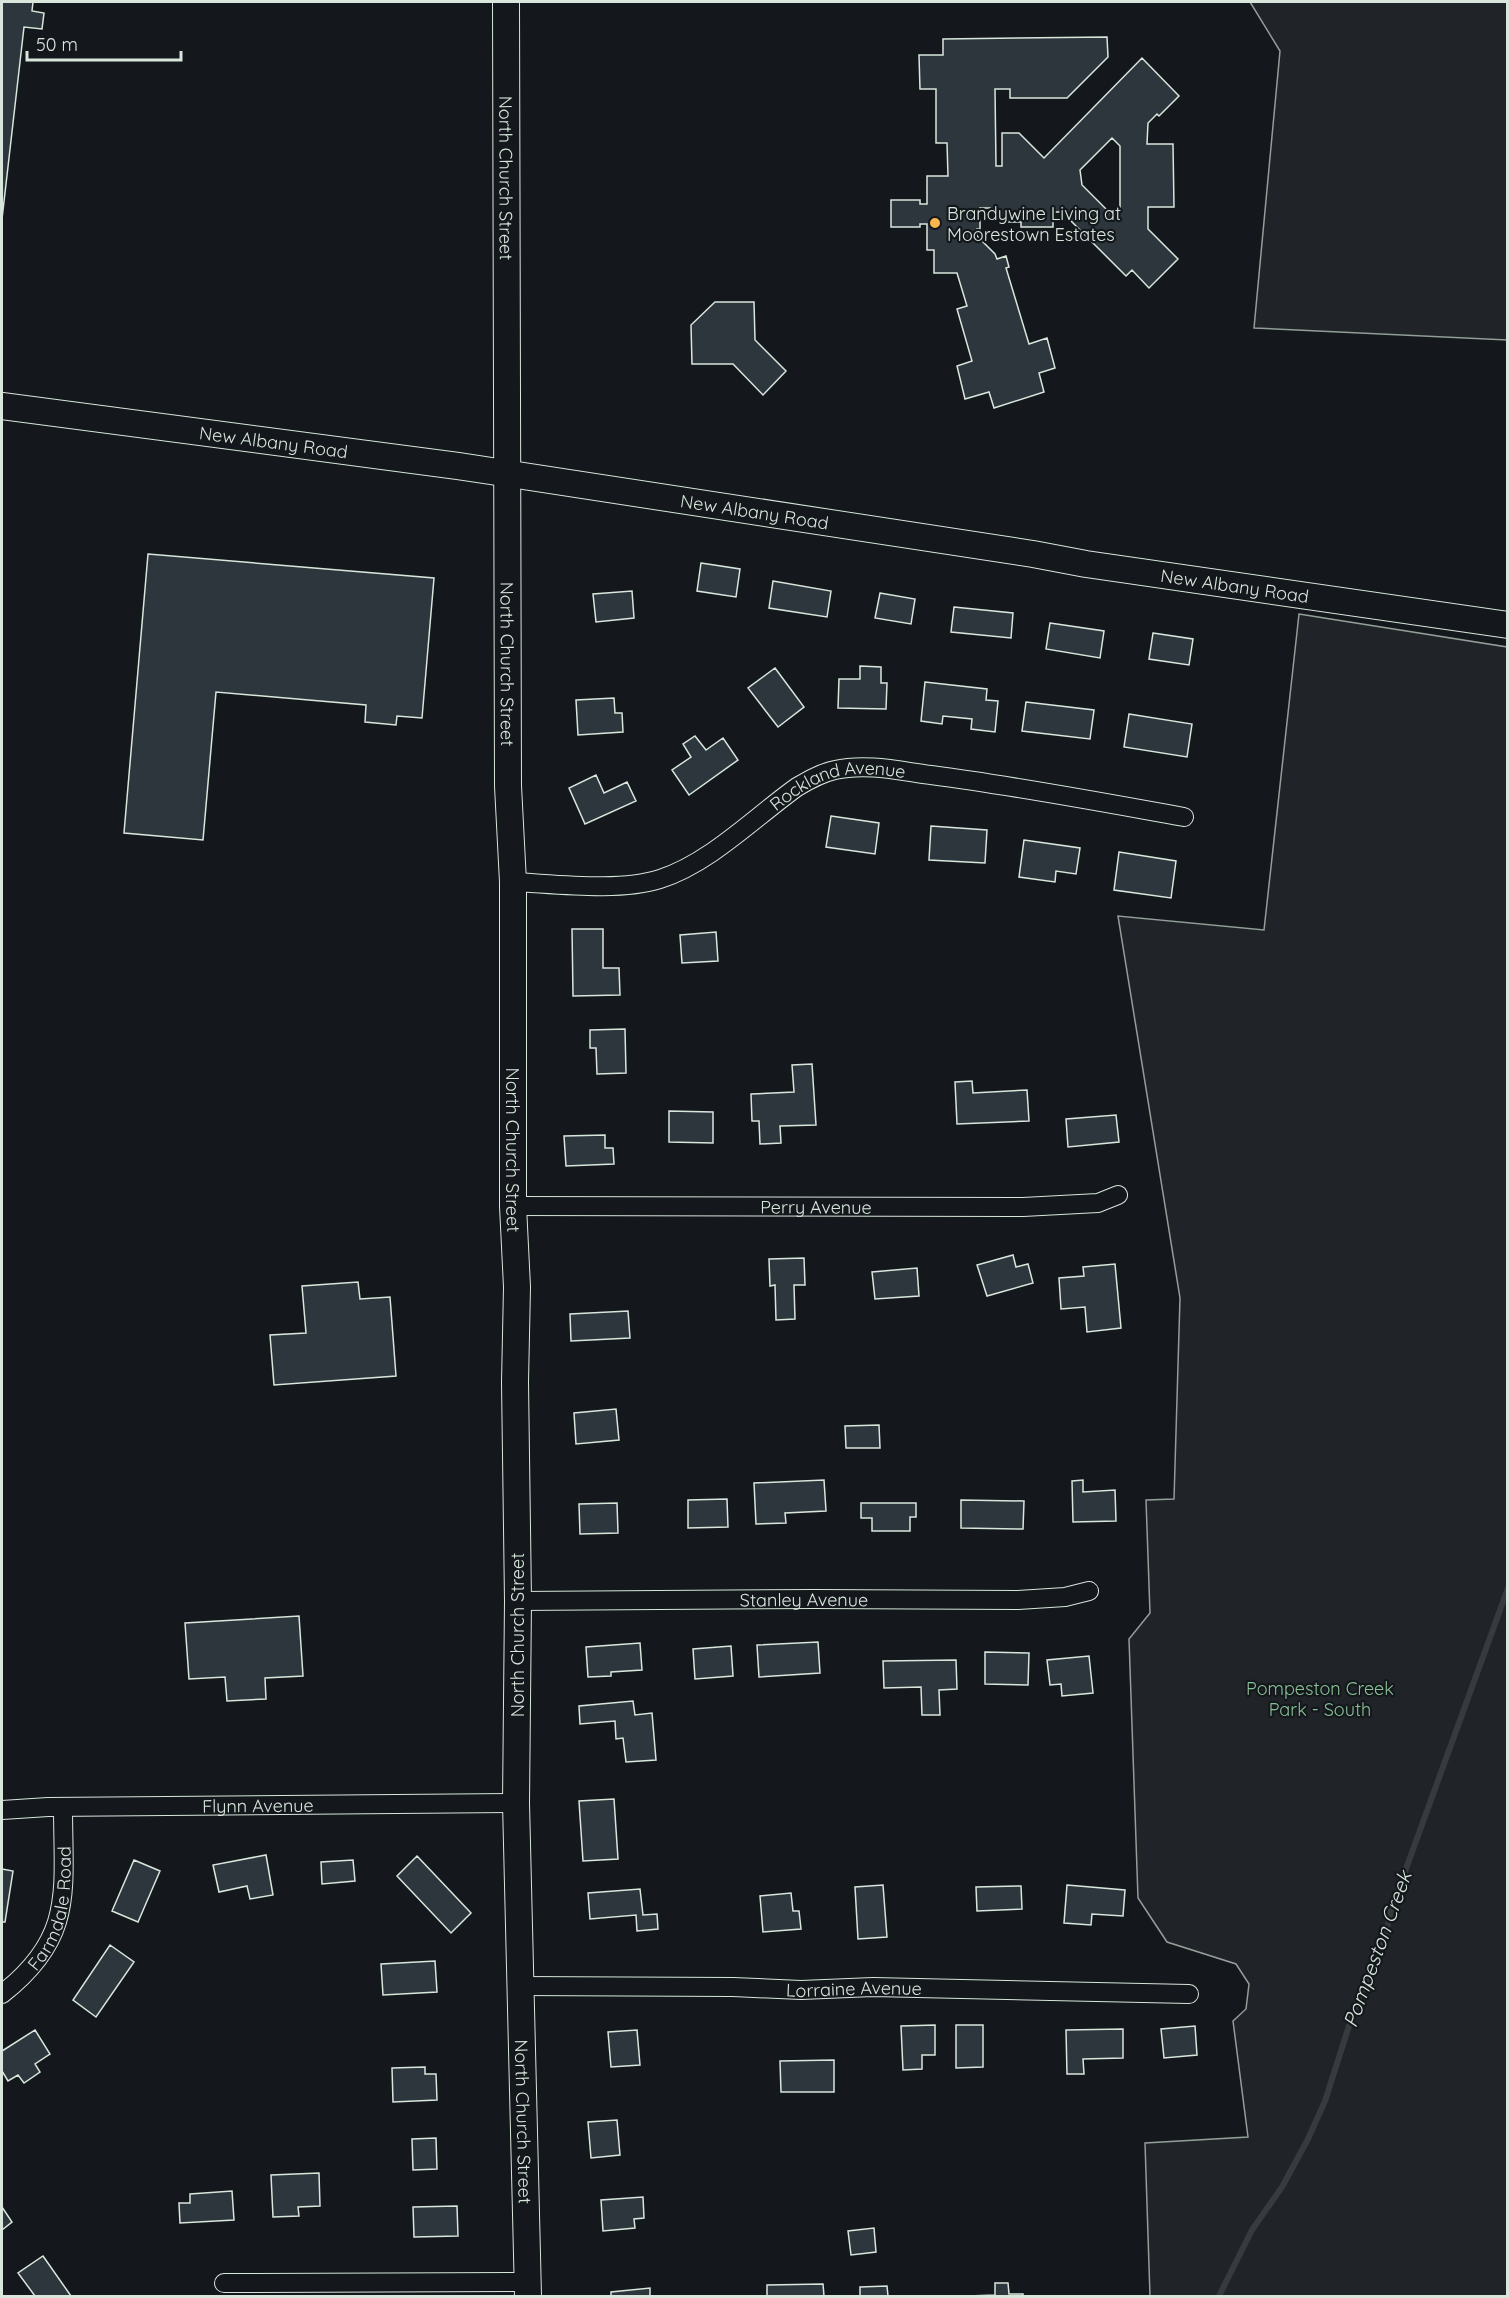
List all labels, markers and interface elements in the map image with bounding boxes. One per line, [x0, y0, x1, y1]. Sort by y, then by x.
scale bar [27, 24, 182, 62]
text: 50 m [36, 33, 78, 56]
street label: North Church Street [495, 96, 518, 260]
place label: Brandywine Living at Moorestown Estates [947, 202, 1121, 246]
marker: Brandywine Living at Moorestown Estates [928, 216, 942, 230]
street label: New Albany Road [198, 421, 349, 463]
street label: New Albany Road [679, 489, 830, 534]
street label: New Albany Road [1159, 563, 1311, 608]
street label: North Church Street [496, 582, 519, 746]
street label: Rockland Avenue [765, 756, 907, 815]
street label: North Church Street [502, 1068, 526, 1233]
street label: Perry Avenue [760, 1195, 872, 1218]
street label: North Church Street [506, 1553, 529, 1717]
street label: Stanley Avenue [740, 1587, 868, 1611]
park label: Pompeston Creek Park - South [1246, 1677, 1394, 1721]
street label: Flynn Avenue [202, 1793, 314, 1817]
street label: Farmdale Road [22, 1846, 75, 1975]
water label: Pompeston Creek [1337, 1865, 1418, 2030]
street label: Lorraine Avenue [785, 1975, 922, 2002]
street label: North Church Street [510, 2039, 537, 2204]

